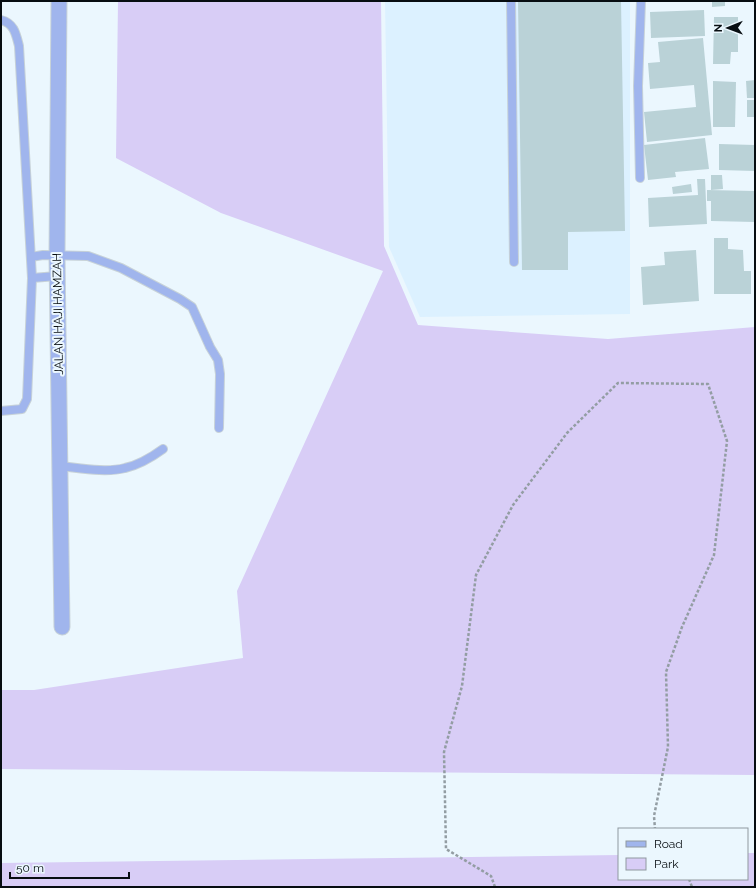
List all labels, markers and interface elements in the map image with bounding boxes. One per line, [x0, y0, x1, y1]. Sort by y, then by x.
north arrow [708, 8, 748, 48]
text: N [712, 24, 725, 32]
street label: JALAN HAJI HAMZAH [50, 253, 66, 375]
legend [618, 828, 748, 880]
text: Road [654, 837, 683, 851]
scale bar [10, 854, 129, 880]
text: Park [654, 857, 679, 871]
text: 50 m [16, 861, 44, 875]

